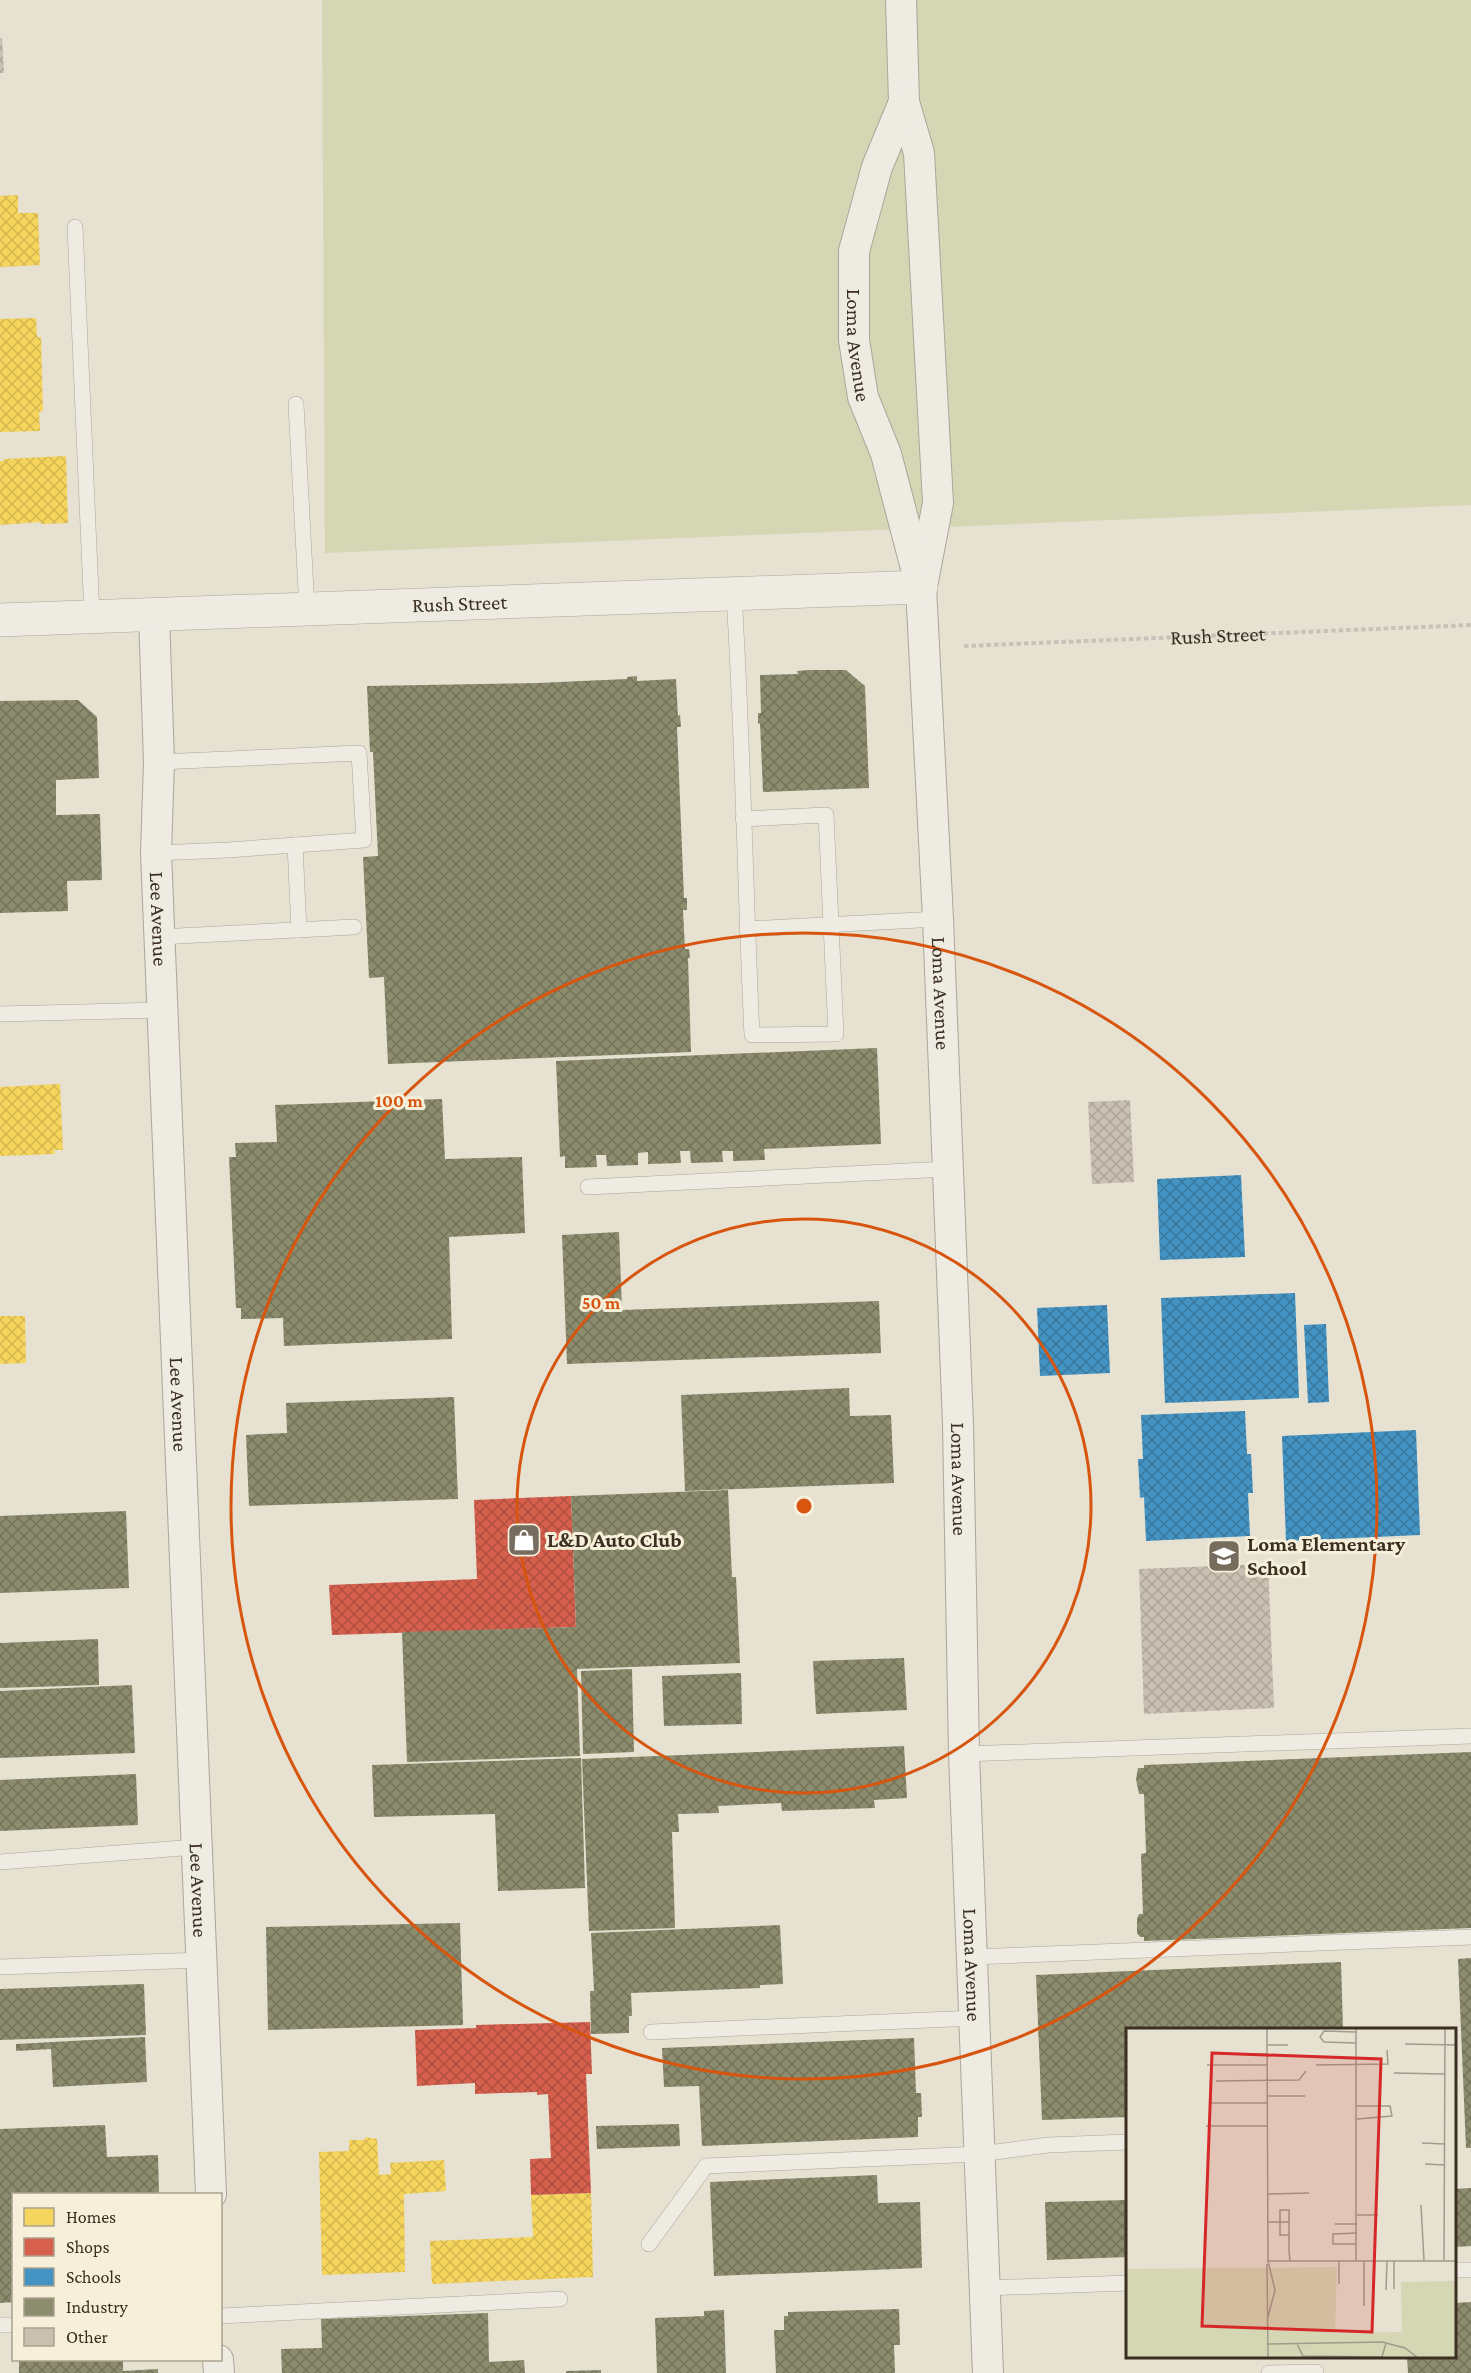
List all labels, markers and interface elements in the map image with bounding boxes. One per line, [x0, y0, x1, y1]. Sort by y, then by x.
street label: Loma Avenue [842, 289, 876, 403]
street label: Rush Street [412, 590, 509, 617]
street label: Rush Street [1170, 621, 1267, 649]
street label: Lee Avenue [145, 871, 173, 967]
street label: Loma Avenue [927, 936, 955, 1050]
text: 100 m [375, 1091, 423, 1111]
text: 50 m [582, 1293, 621, 1313]
street label: Lee Avenue [165, 1357, 193, 1452]
street label: Loma Avenue [946, 1422, 972, 1536]
centre of rings [794, 1496, 814, 1516]
shop icon: L&D Auto Club [506, 1522, 542, 1558]
place label: L&D Auto Club [547, 1528, 682, 1552]
place label: Loma Elementary School [1247, 1532, 1406, 1580]
school or university icon: Loma Elementary School [1206, 1538, 1242, 1574]
street label: Lee Avenue [185, 1842, 212, 1938]
street label: Loma Avenue [958, 1908, 986, 2022]
inset map [1126, 2028, 1456, 2358]
legend [12, 2193, 222, 2361]
text: Homes [66, 2207, 116, 2227]
text: Shops [66, 2237, 110, 2257]
text: Schools [66, 2267, 121, 2287]
text: Industry [66, 2297, 129, 2317]
text: Other [66, 2327, 109, 2347]

